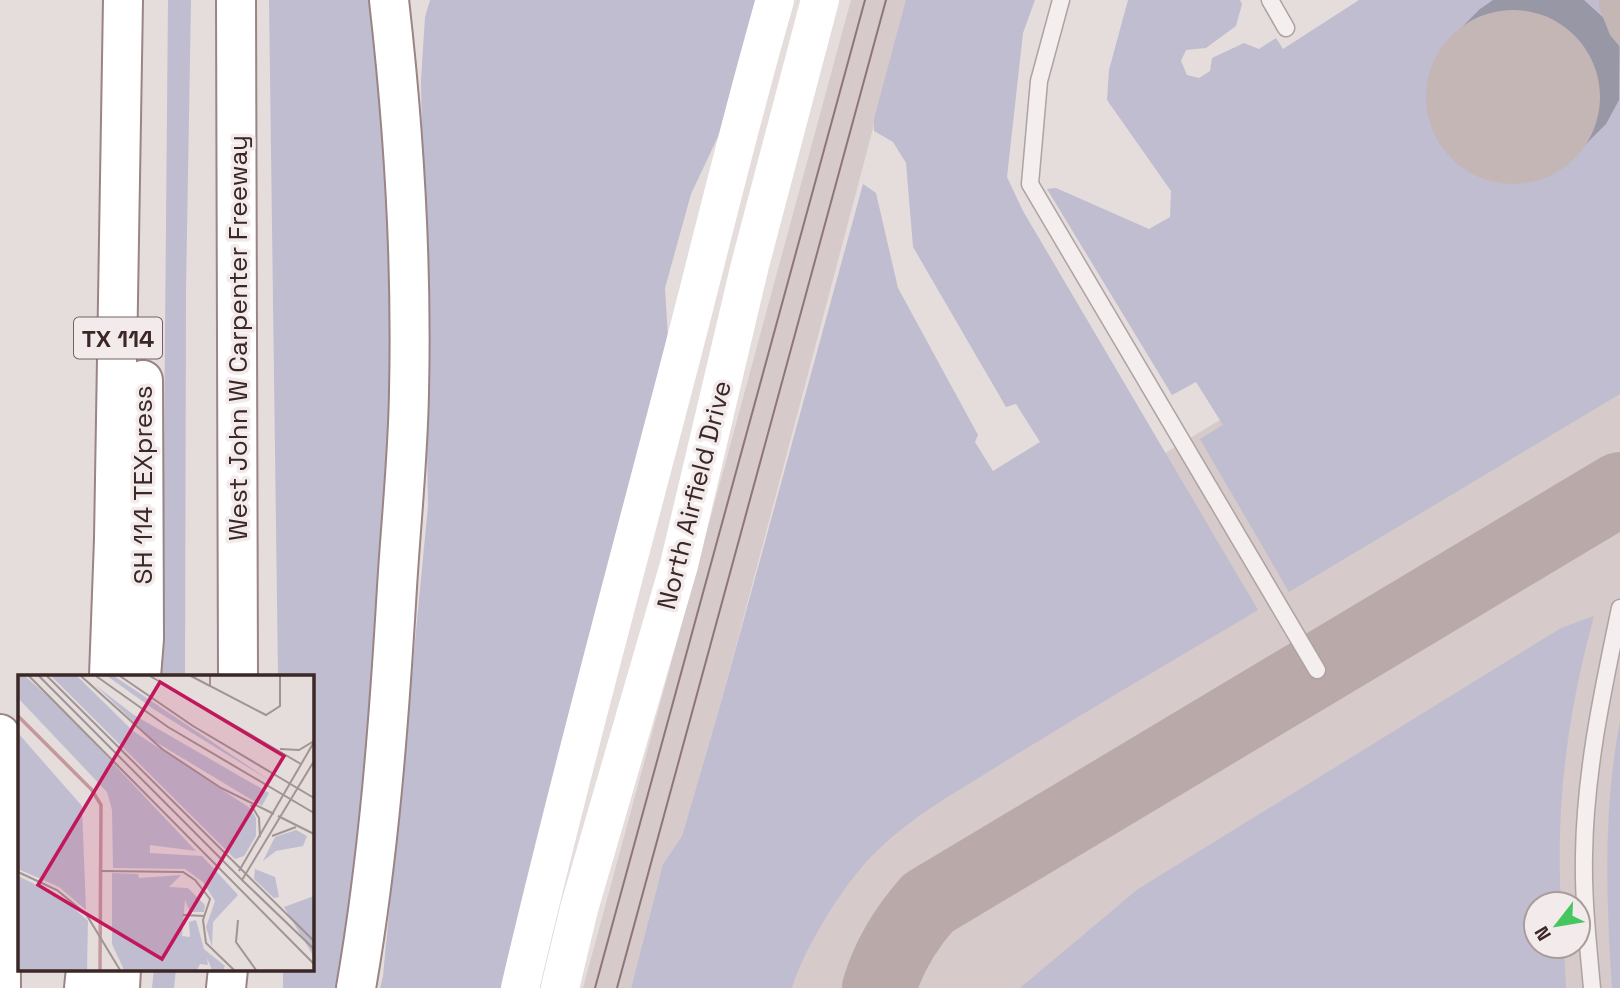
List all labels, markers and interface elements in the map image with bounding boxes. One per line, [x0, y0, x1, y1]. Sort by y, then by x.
street label: West John W Carpenter Freeway [221, 135, 255, 541]
road number: TX 114 [74, 318, 162, 358]
street label: North Airfield Drive [649, 377, 739, 613]
street label: SH 114 TEXpress [126, 385, 160, 585]
inset map [18, 675, 313, 970]
north arrow [1522, 890, 1592, 960]
text: N [1529, 922, 1557, 945]

